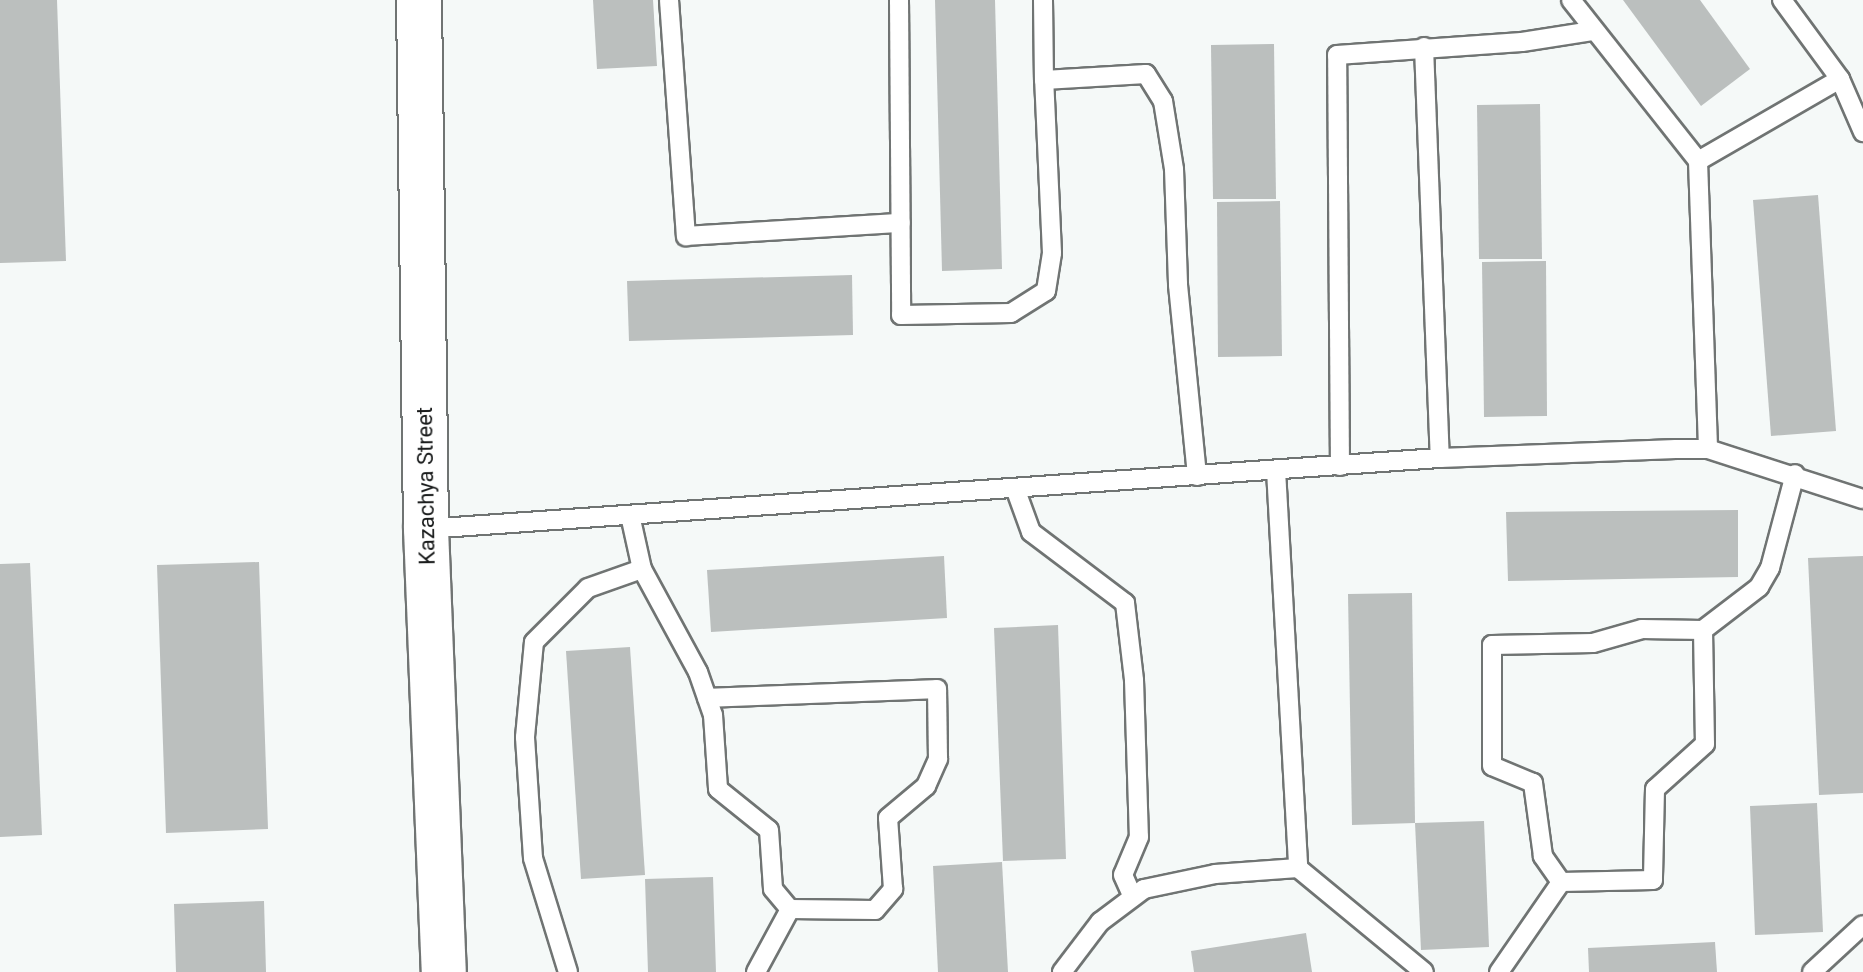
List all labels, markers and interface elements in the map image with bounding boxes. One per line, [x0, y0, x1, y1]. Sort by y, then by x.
street label: Kazachya Street [411, 407, 441, 565]

